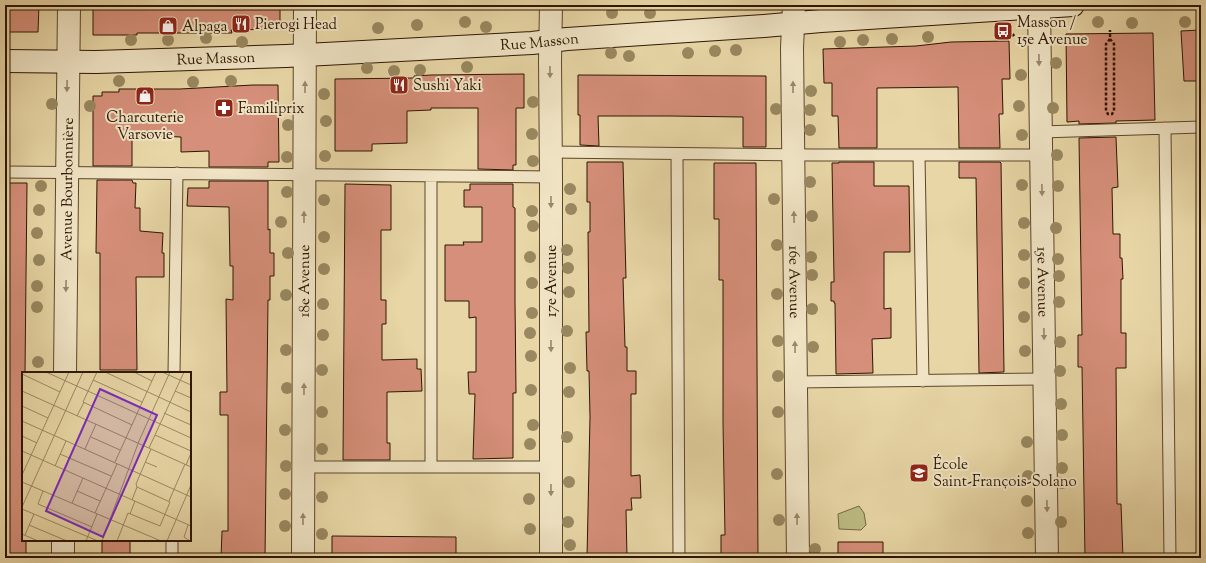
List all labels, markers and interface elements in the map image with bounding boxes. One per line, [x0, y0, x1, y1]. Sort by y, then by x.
restaurant icon: Pierogi Head [230, 13, 252, 35]
place label: Masson / 15e Avenue [1017, 13, 1088, 51]
shop icon: Alpaga [157, 15, 179, 37]
place label: Pierogi Head [255, 15, 338, 36]
place label: Alpaga [182, 17, 228, 38]
bus stop icon: Masson / 15e Avenue [992, 20, 1014, 42]
street label: Rue Masson [500, 29, 580, 57]
street label: Rue Masson [176, 48, 256, 71]
one-way arrow [1036, 54, 1042, 67]
one-way arrow [547, 66, 553, 79]
restaurant icon: Sushi Yaki [388, 74, 410, 96]
place label: Sushi Yaki [413, 76, 482, 97]
one-way arrow [64, 80, 70, 93]
one-way arrow [790, 80, 796, 93]
one-way arrow [301, 81, 308, 93]
shop icon: Charcuterie Varsovie [134, 85, 156, 107]
pharmacy icon: Familiprix [213, 97, 235, 119]
place label: Familiprix [238, 99, 304, 120]
place label: Charcuterie Varsovie [106, 108, 184, 146]
street label: Avenue Bourbonnière [57, 117, 80, 261]
one-way arrow [1039, 184, 1045, 197]
one-way arrow [548, 196, 554, 209]
one-way arrow [301, 210, 307, 223]
one-way arrow [791, 210, 797, 223]
street label: 18e Avenue [295, 244, 316, 318]
street label: 17e Avenue [542, 245, 563, 317]
street label: 16e Avenue [782, 245, 804, 319]
street label: 15e Avenue [1030, 247, 1053, 317]
one-way arrow [63, 280, 69, 293]
one-way arrow [1041, 328, 1047, 341]
one-way arrow [548, 340, 554, 353]
one-way arrow [792, 341, 799, 353]
inset map [22, 372, 191, 541]
one-way arrow [301, 382, 307, 395]
place label: École Saint-François-Solano [933, 454, 1077, 493]
school or university icon: École Saint-François-Solano [908, 462, 930, 484]
one-way arrow [548, 484, 554, 497]
one-way arrow [1043, 500, 1050, 512]
one-way arrow [300, 513, 307, 525]
one-way arrow [794, 513, 801, 525]

